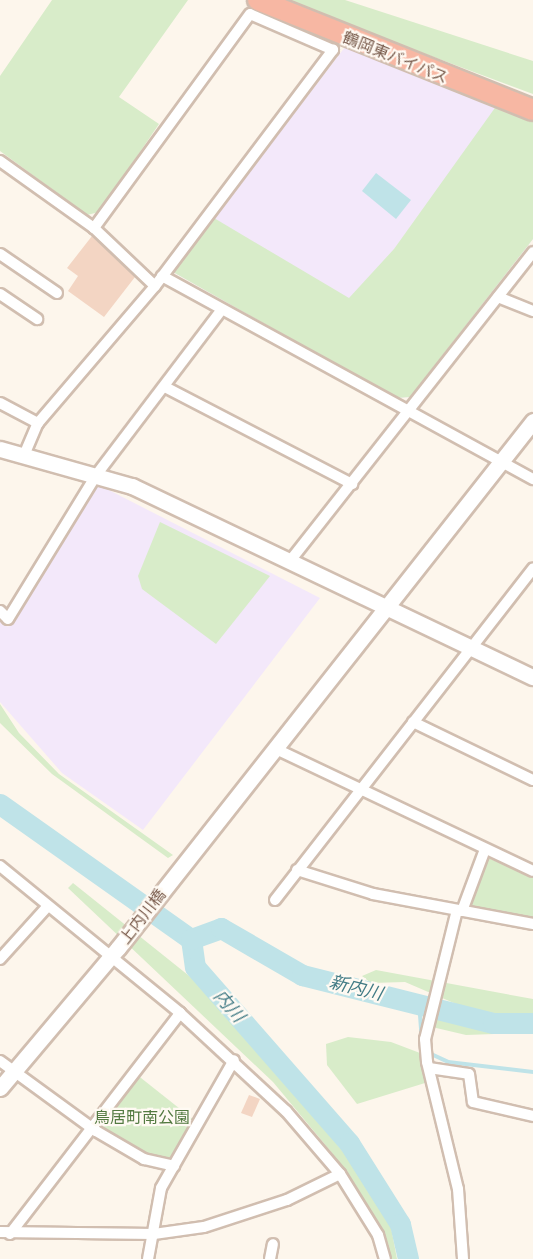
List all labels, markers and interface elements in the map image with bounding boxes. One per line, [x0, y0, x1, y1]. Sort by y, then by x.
street label: 鶴岡東バイパス [339, 28, 451, 88]
street label: 上内川橋 [116, 886, 170, 948]
water label: 新内川 [327, 971, 385, 1005]
water label: 内川 [209, 985, 249, 1027]
park label: 鳥居町南公園 [94, 1108, 190, 1128]

